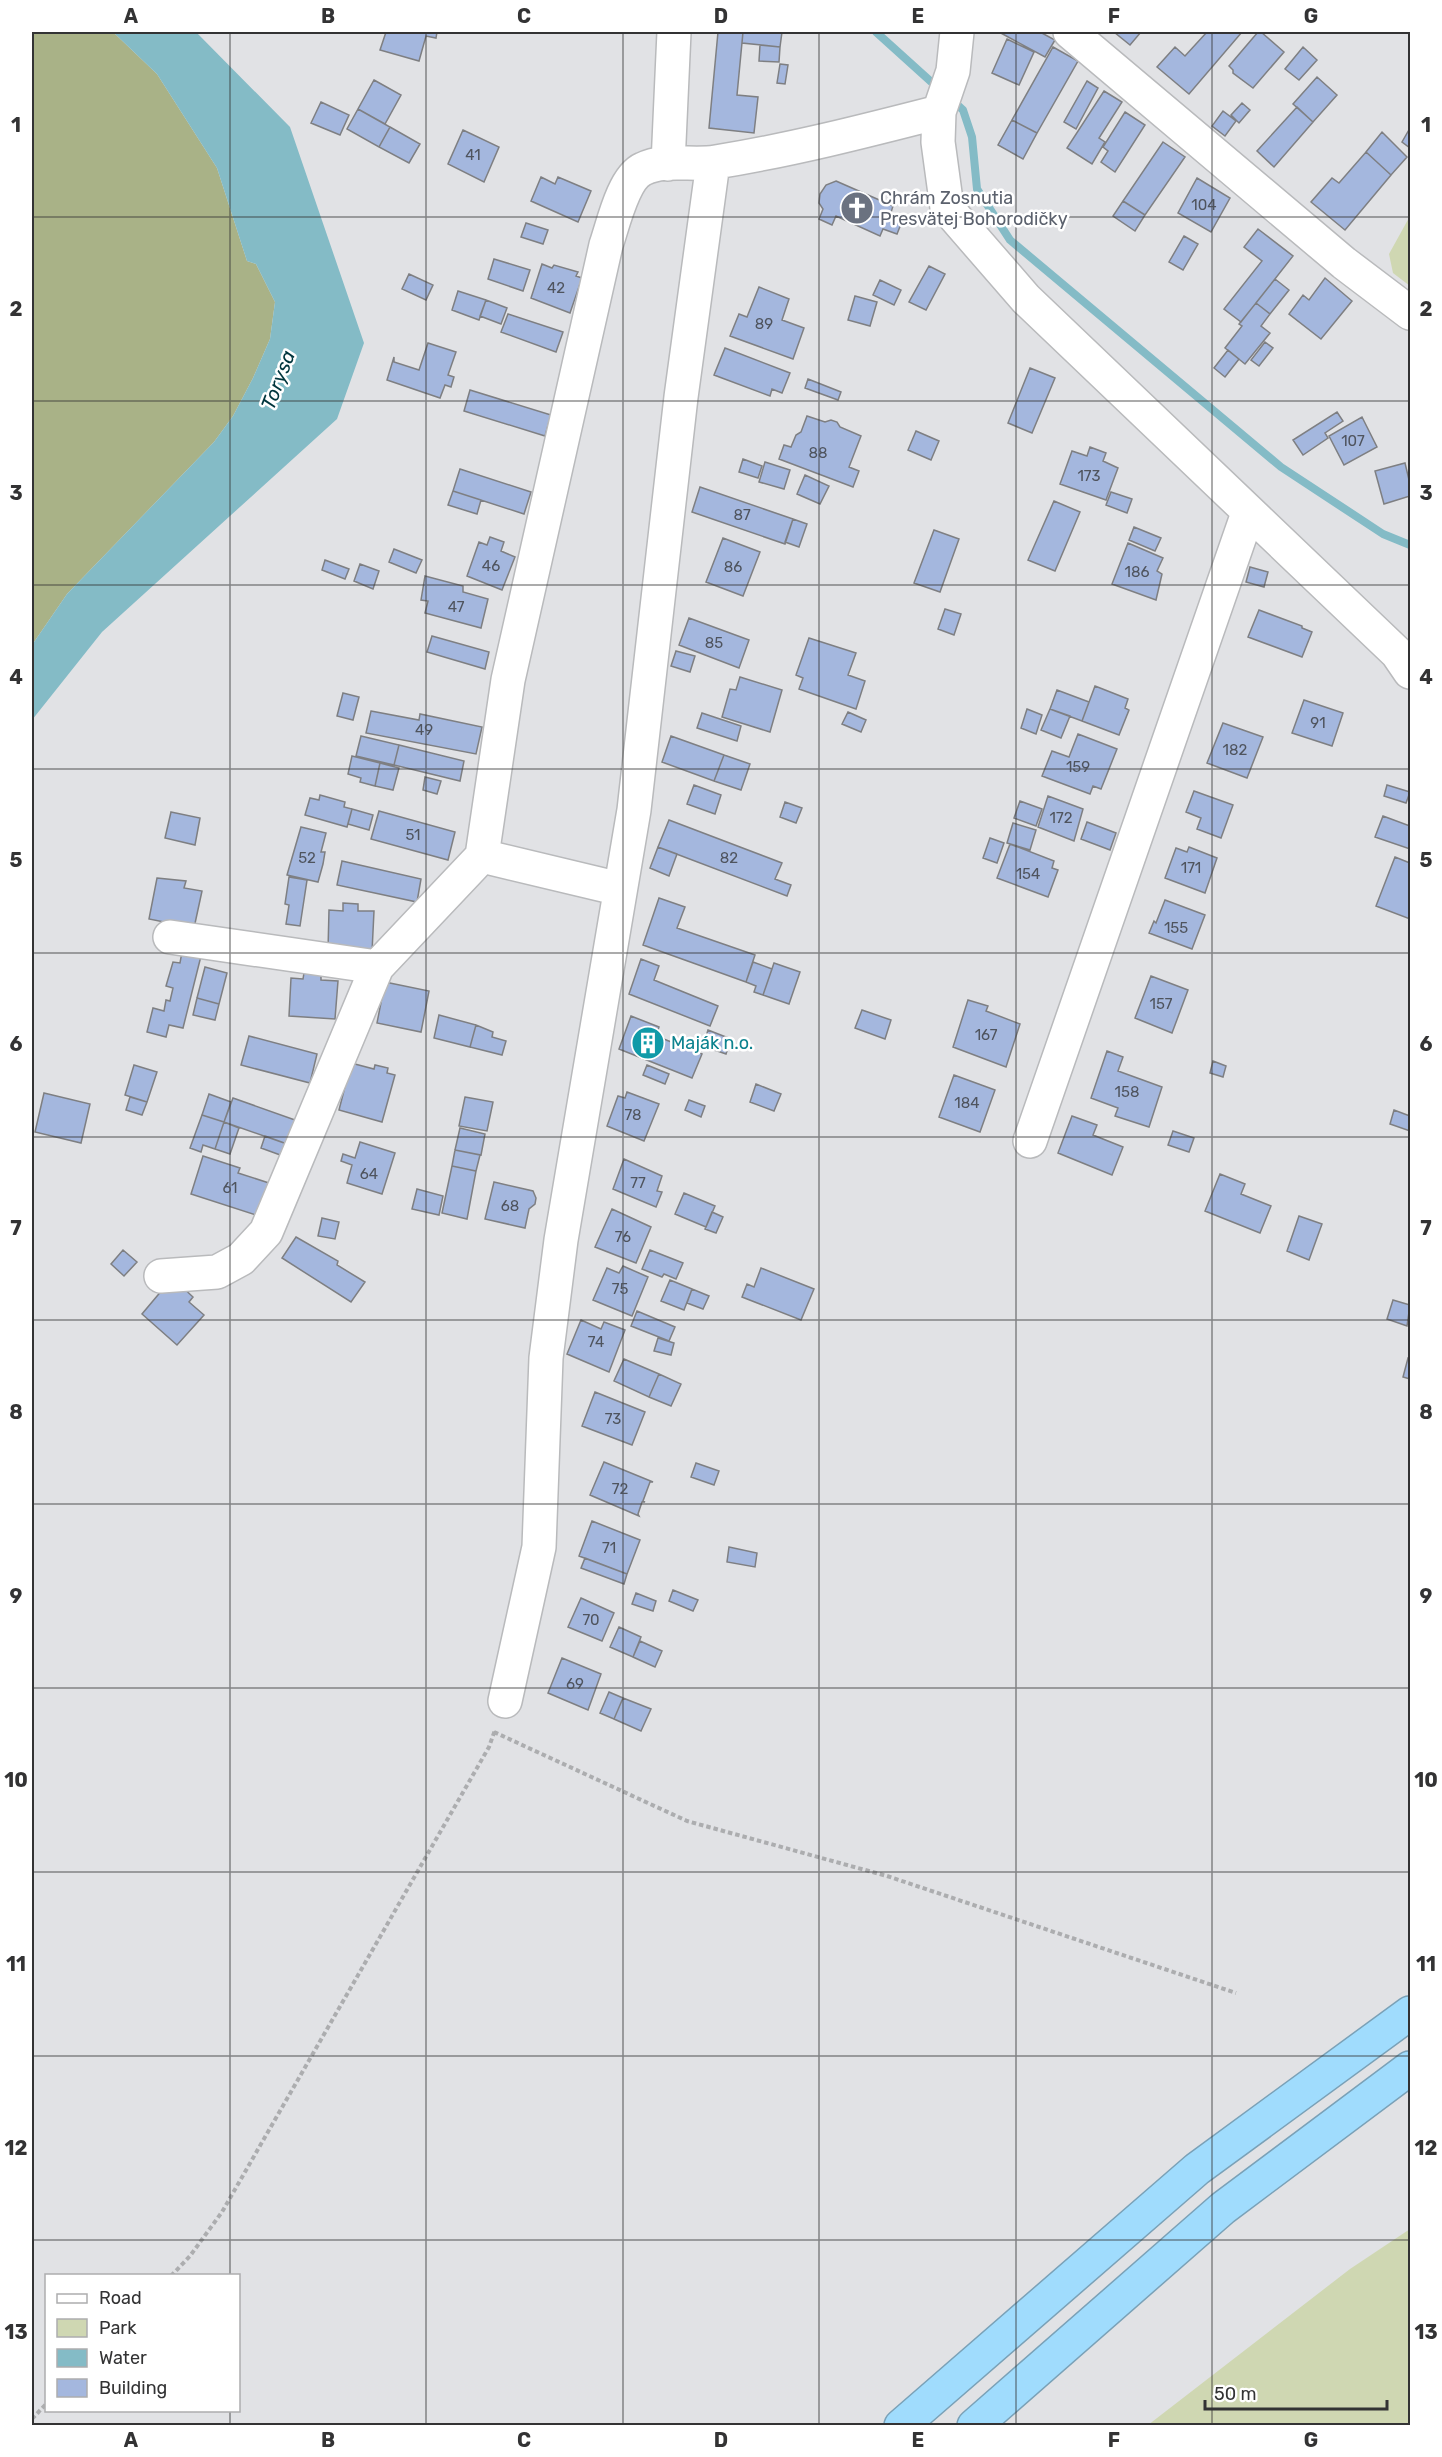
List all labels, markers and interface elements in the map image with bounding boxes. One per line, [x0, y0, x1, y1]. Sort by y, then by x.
text: A [124, 4, 139, 28]
text: B [321, 4, 335, 28]
text: C [517, 4, 531, 28]
text: D [714, 4, 728, 28]
text: E [912, 4, 924, 28]
text: F [1108, 4, 1120, 28]
text: G [1304, 4, 1318, 28]
text: 1 [11, 113, 21, 137]
text: 1 [1421, 113, 1431, 137]
house number: 41 [465, 146, 481, 164]
place label: Chrám Zosnutia Presvätej Bohorodičky [880, 187, 1068, 230]
church icon: Chrám Zosnutia Presvätej Bohorodičky [839, 190, 875, 226]
house number: 104 [1191, 196, 1217, 214]
house number: 42 [547, 279, 565, 297]
text: 2 [10, 297, 23, 321]
text: 2 [1420, 297, 1433, 321]
house number: 89 [755, 315, 773, 333]
water label: Torysa [256, 347, 300, 413]
house number: 107 [1341, 432, 1365, 450]
house number: 88 [808, 444, 828, 462]
house number: 173 [1077, 467, 1101, 485]
text: 3 [9, 481, 23, 505]
text: 3 [1419, 481, 1433, 505]
house number: 87 [733, 506, 751, 524]
house number: 46 [482, 557, 500, 575]
house number: 86 [724, 558, 742, 576]
house number: 186 [1124, 563, 1150, 581]
house number: 47 [448, 598, 465, 616]
house number: 85 [705, 634, 723, 652]
text: 4 [9, 665, 23, 689]
text: 4 [1419, 665, 1433, 689]
house number: 91 [1310, 714, 1326, 732]
house number: 49 [415, 721, 433, 739]
house number: 182 [1223, 741, 1248, 759]
house number: 159 [1066, 758, 1090, 776]
house number: 172 [1050, 809, 1073, 827]
house number: 51 [405, 826, 421, 844]
text: 5 [10, 848, 23, 872]
text: 5 [1420, 848, 1433, 872]
house number: 52 [298, 849, 316, 867]
house number: 82 [720, 849, 738, 867]
house number: 171 [1181, 859, 1201, 877]
house number: 154 [1016, 865, 1040, 883]
house number: 155 [1164, 919, 1188, 937]
house number: 157 [1149, 995, 1173, 1013]
building icon: Maják n.o. [630, 1025, 666, 1061]
house number: 167 [975, 1026, 998, 1044]
text: 6 [9, 1032, 23, 1056]
place label: Maják n.o. [671, 1032, 753, 1054]
text: 6 [1419, 1032, 1433, 1056]
house number: 158 [1115, 1083, 1139, 1101]
house number: 184 [954, 1094, 980, 1112]
house number: 78 [624, 1106, 642, 1124]
house number: 64 [360, 1165, 378, 1183]
house number: 77 [630, 1174, 646, 1192]
house number: 61 [222, 1179, 238, 1197]
house number: 68 [501, 1197, 519, 1215]
text: 7 [10, 1216, 22, 1240]
text: 7 [1420, 1216, 1432, 1240]
house number: 76 [615, 1228, 631, 1246]
house number: 75 [612, 1280, 628, 1298]
house number: 74 [588, 1333, 604, 1351]
text: 8 [9, 1400, 23, 1424]
text: 8 [1419, 1400, 1433, 1424]
house number: 73 [605, 1410, 621, 1428]
house number: 72 [612, 1480, 628, 1498]
house number: 71 [602, 1539, 616, 1557]
text: 9 [10, 1584, 23, 1608]
text: 9 [1420, 1584, 1433, 1608]
house number: 70 [582, 1611, 600, 1629]
house number: 69 [566, 1675, 584, 1693]
text: 10 [4, 1768, 28, 1792]
text: 10 [1414, 1768, 1438, 1792]
text: 11 [6, 1952, 26, 1976]
text: 11 [1416, 1952, 1436, 1976]
text: 12 [5, 2136, 27, 2160]
text: 12 [1415, 2136, 1437, 2160]
legend [45, 2274, 240, 2412]
text: Road [99, 2287, 142, 2309]
text: Park [99, 2317, 137, 2339]
text: 13 [4, 2320, 28, 2344]
text: 13 [1414, 2320, 1438, 2344]
text: Water [99, 2347, 147, 2369]
scale bar [1205, 2373, 1386, 2411]
text: Building [99, 2377, 167, 2399]
text: 50 m [1214, 2383, 1257, 2405]
text: A [124, 2428, 139, 2452]
text: B [321, 2428, 335, 2452]
text: C [517, 2428, 531, 2452]
text: D [714, 2428, 728, 2452]
text: E [912, 2428, 924, 2452]
text: F [1108, 2428, 1120, 2452]
text: G [1304, 2428, 1318, 2452]

